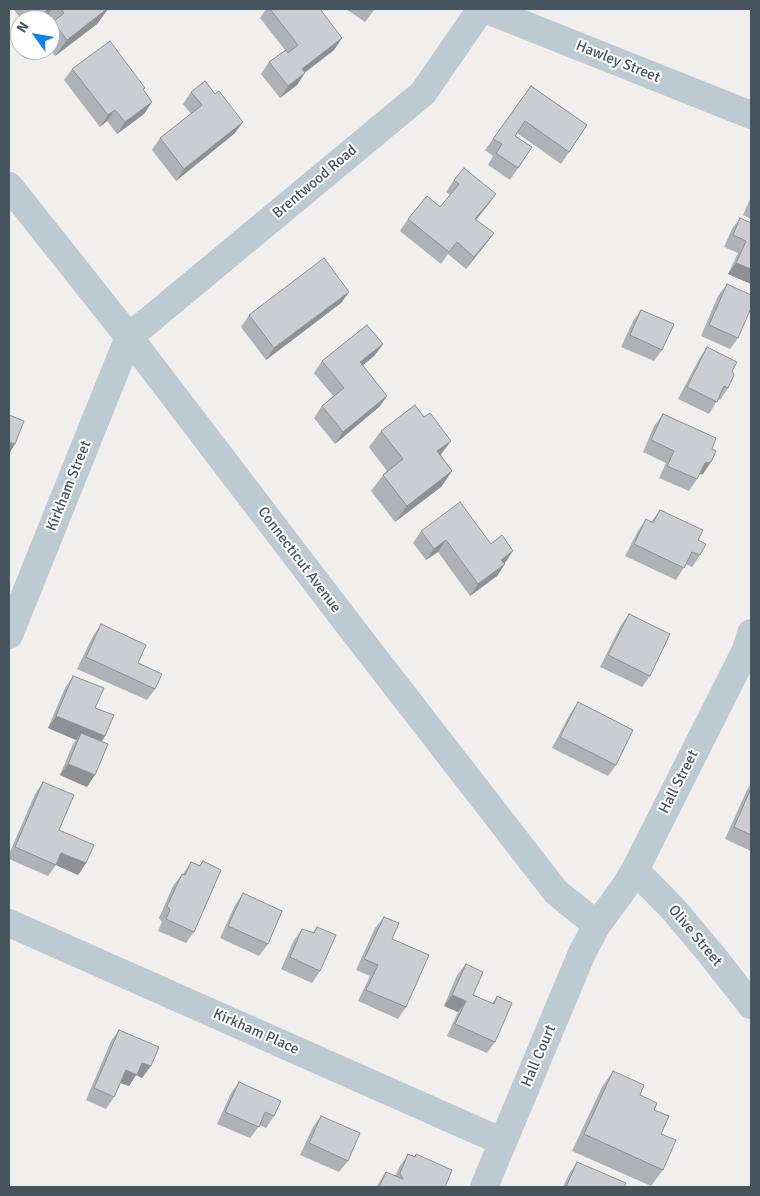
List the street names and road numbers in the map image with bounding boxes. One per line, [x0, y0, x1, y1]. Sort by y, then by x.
street label: Hawley Street [573, 37, 663, 87]
street label: Brentwood Road [269, 141, 361, 223]
street label: Kirkham Street [43, 438, 95, 534]
street label: Connecticut Avenue [253, 504, 345, 616]
street label: Hall Street [655, 747, 703, 817]
street label: Olive Street [664, 902, 726, 970]
street label: Kirkham Place [210, 1005, 302, 1059]
street label: Hall Court [518, 1022, 560, 1090]

